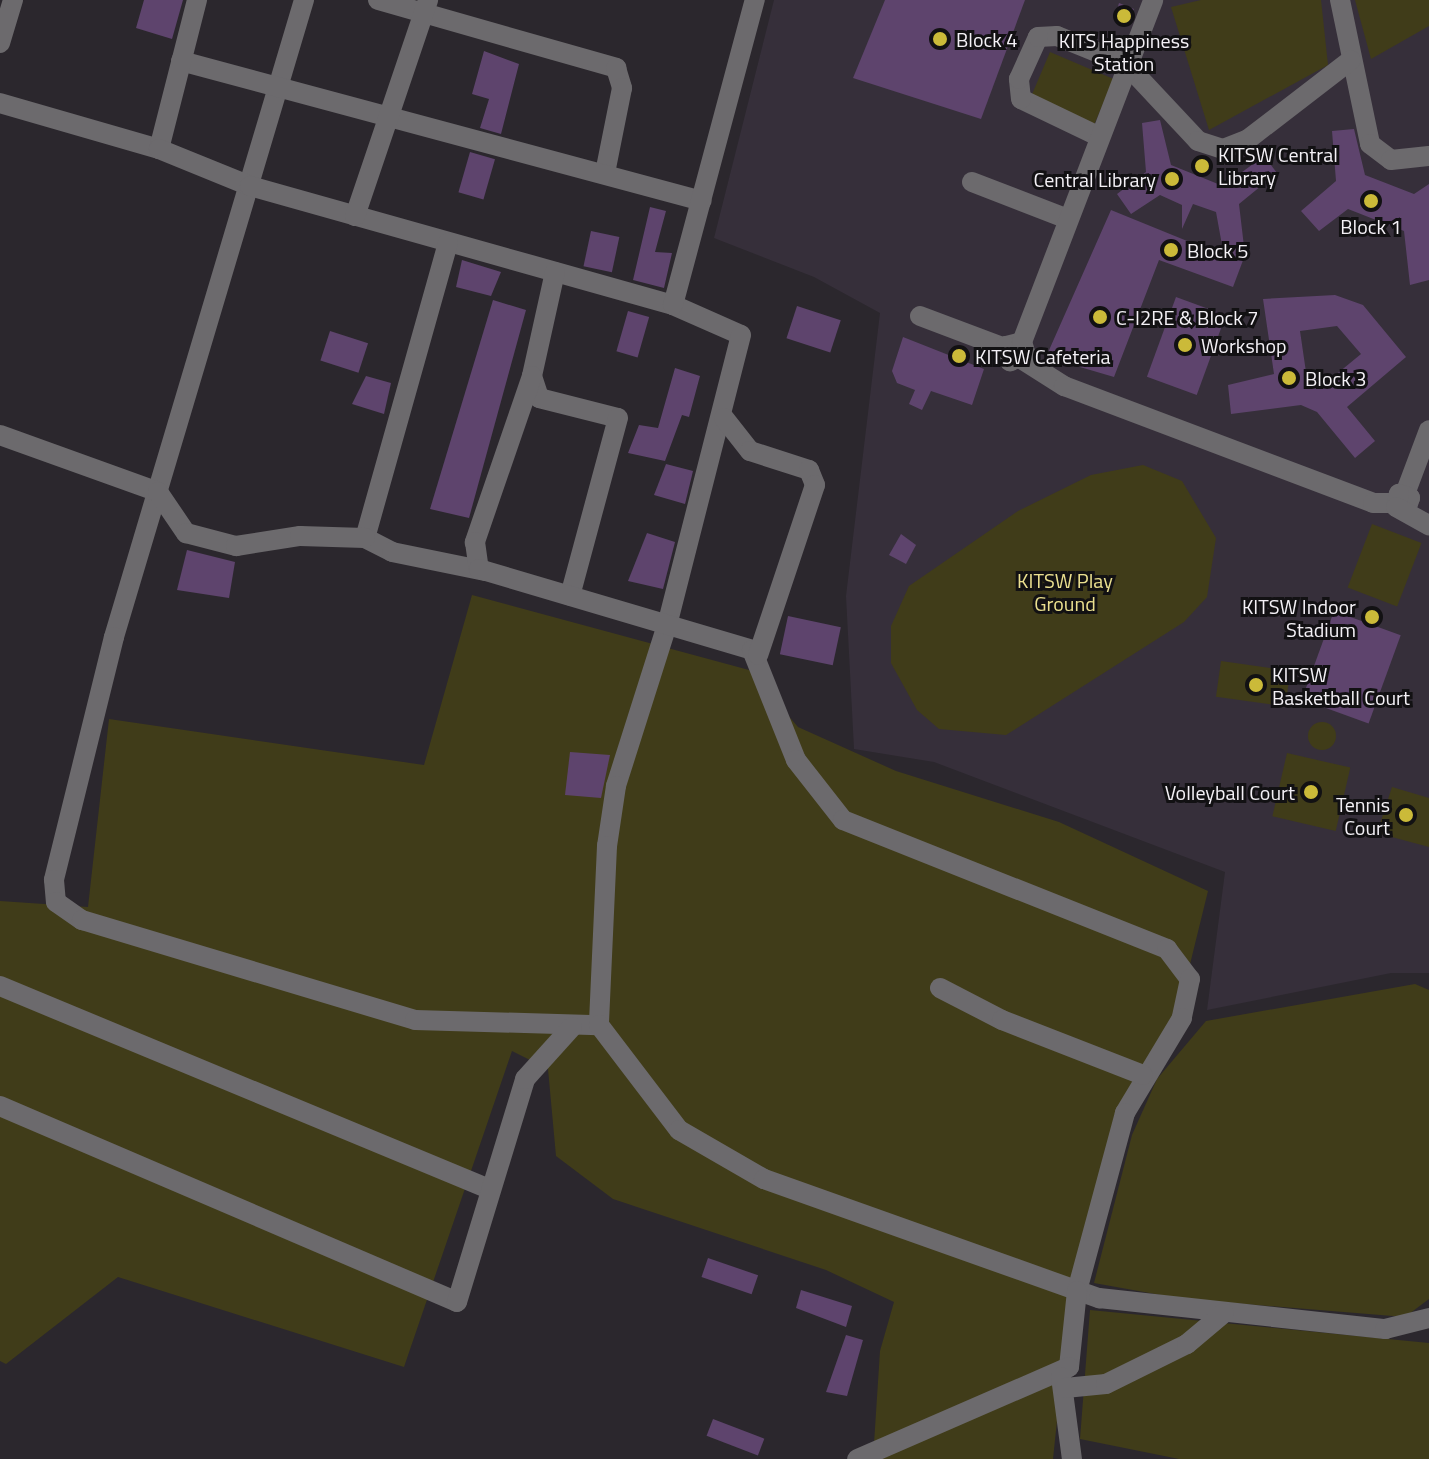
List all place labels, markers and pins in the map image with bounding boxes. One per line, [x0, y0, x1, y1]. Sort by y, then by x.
marker: KITS Happiness Station [1115, 7, 1133, 25]
place label: Block 4 [956, 27, 1017, 51]
place label: KITS Happiness Station [1059, 28, 1189, 75]
marker: Block 4 [931, 30, 949, 48]
place label: KITSW Central Library [1218, 142, 1338, 189]
marker: KITSW Central Library [1193, 157, 1211, 175]
place label: Central Library [1034, 167, 1156, 191]
marker: Central Library [1163, 170, 1181, 188]
marker: Block 1 [1362, 192, 1380, 210]
place label: Block 1 [1340, 214, 1402, 238]
place label: Block 5 [1187, 238, 1248, 262]
marker: Block 5 [1162, 241, 1180, 259]
place label: C-I2RE & Block 7 [1116, 305, 1258, 329]
marker: C-I2RE & Block 7 [1091, 308, 1109, 326]
place label: Workshop [1201, 333, 1287, 357]
marker: Workshop [1176, 336, 1194, 354]
place label: KITSW Cafeteria [975, 344, 1111, 368]
marker: KITSW Cafeteria [950, 347, 968, 365]
place label: Block 3 [1305, 366, 1366, 390]
marker: Block 3 [1280, 369, 1298, 387]
place label: KITSW Indoor Stadium [1242, 594, 1356, 641]
marker: KITSW Indoor Stadium [1363, 608, 1381, 626]
place label: KITSW Basketball Court [1272, 662, 1410, 709]
marker: KITSW Basketball Court [1247, 676, 1265, 694]
place label: Volleyball Court [1165, 780, 1295, 804]
marker: Volleyball Court [1302, 783, 1320, 801]
place label: Tennis Court [1336, 792, 1390, 839]
marker: Tennis Court [1397, 806, 1415, 824]

